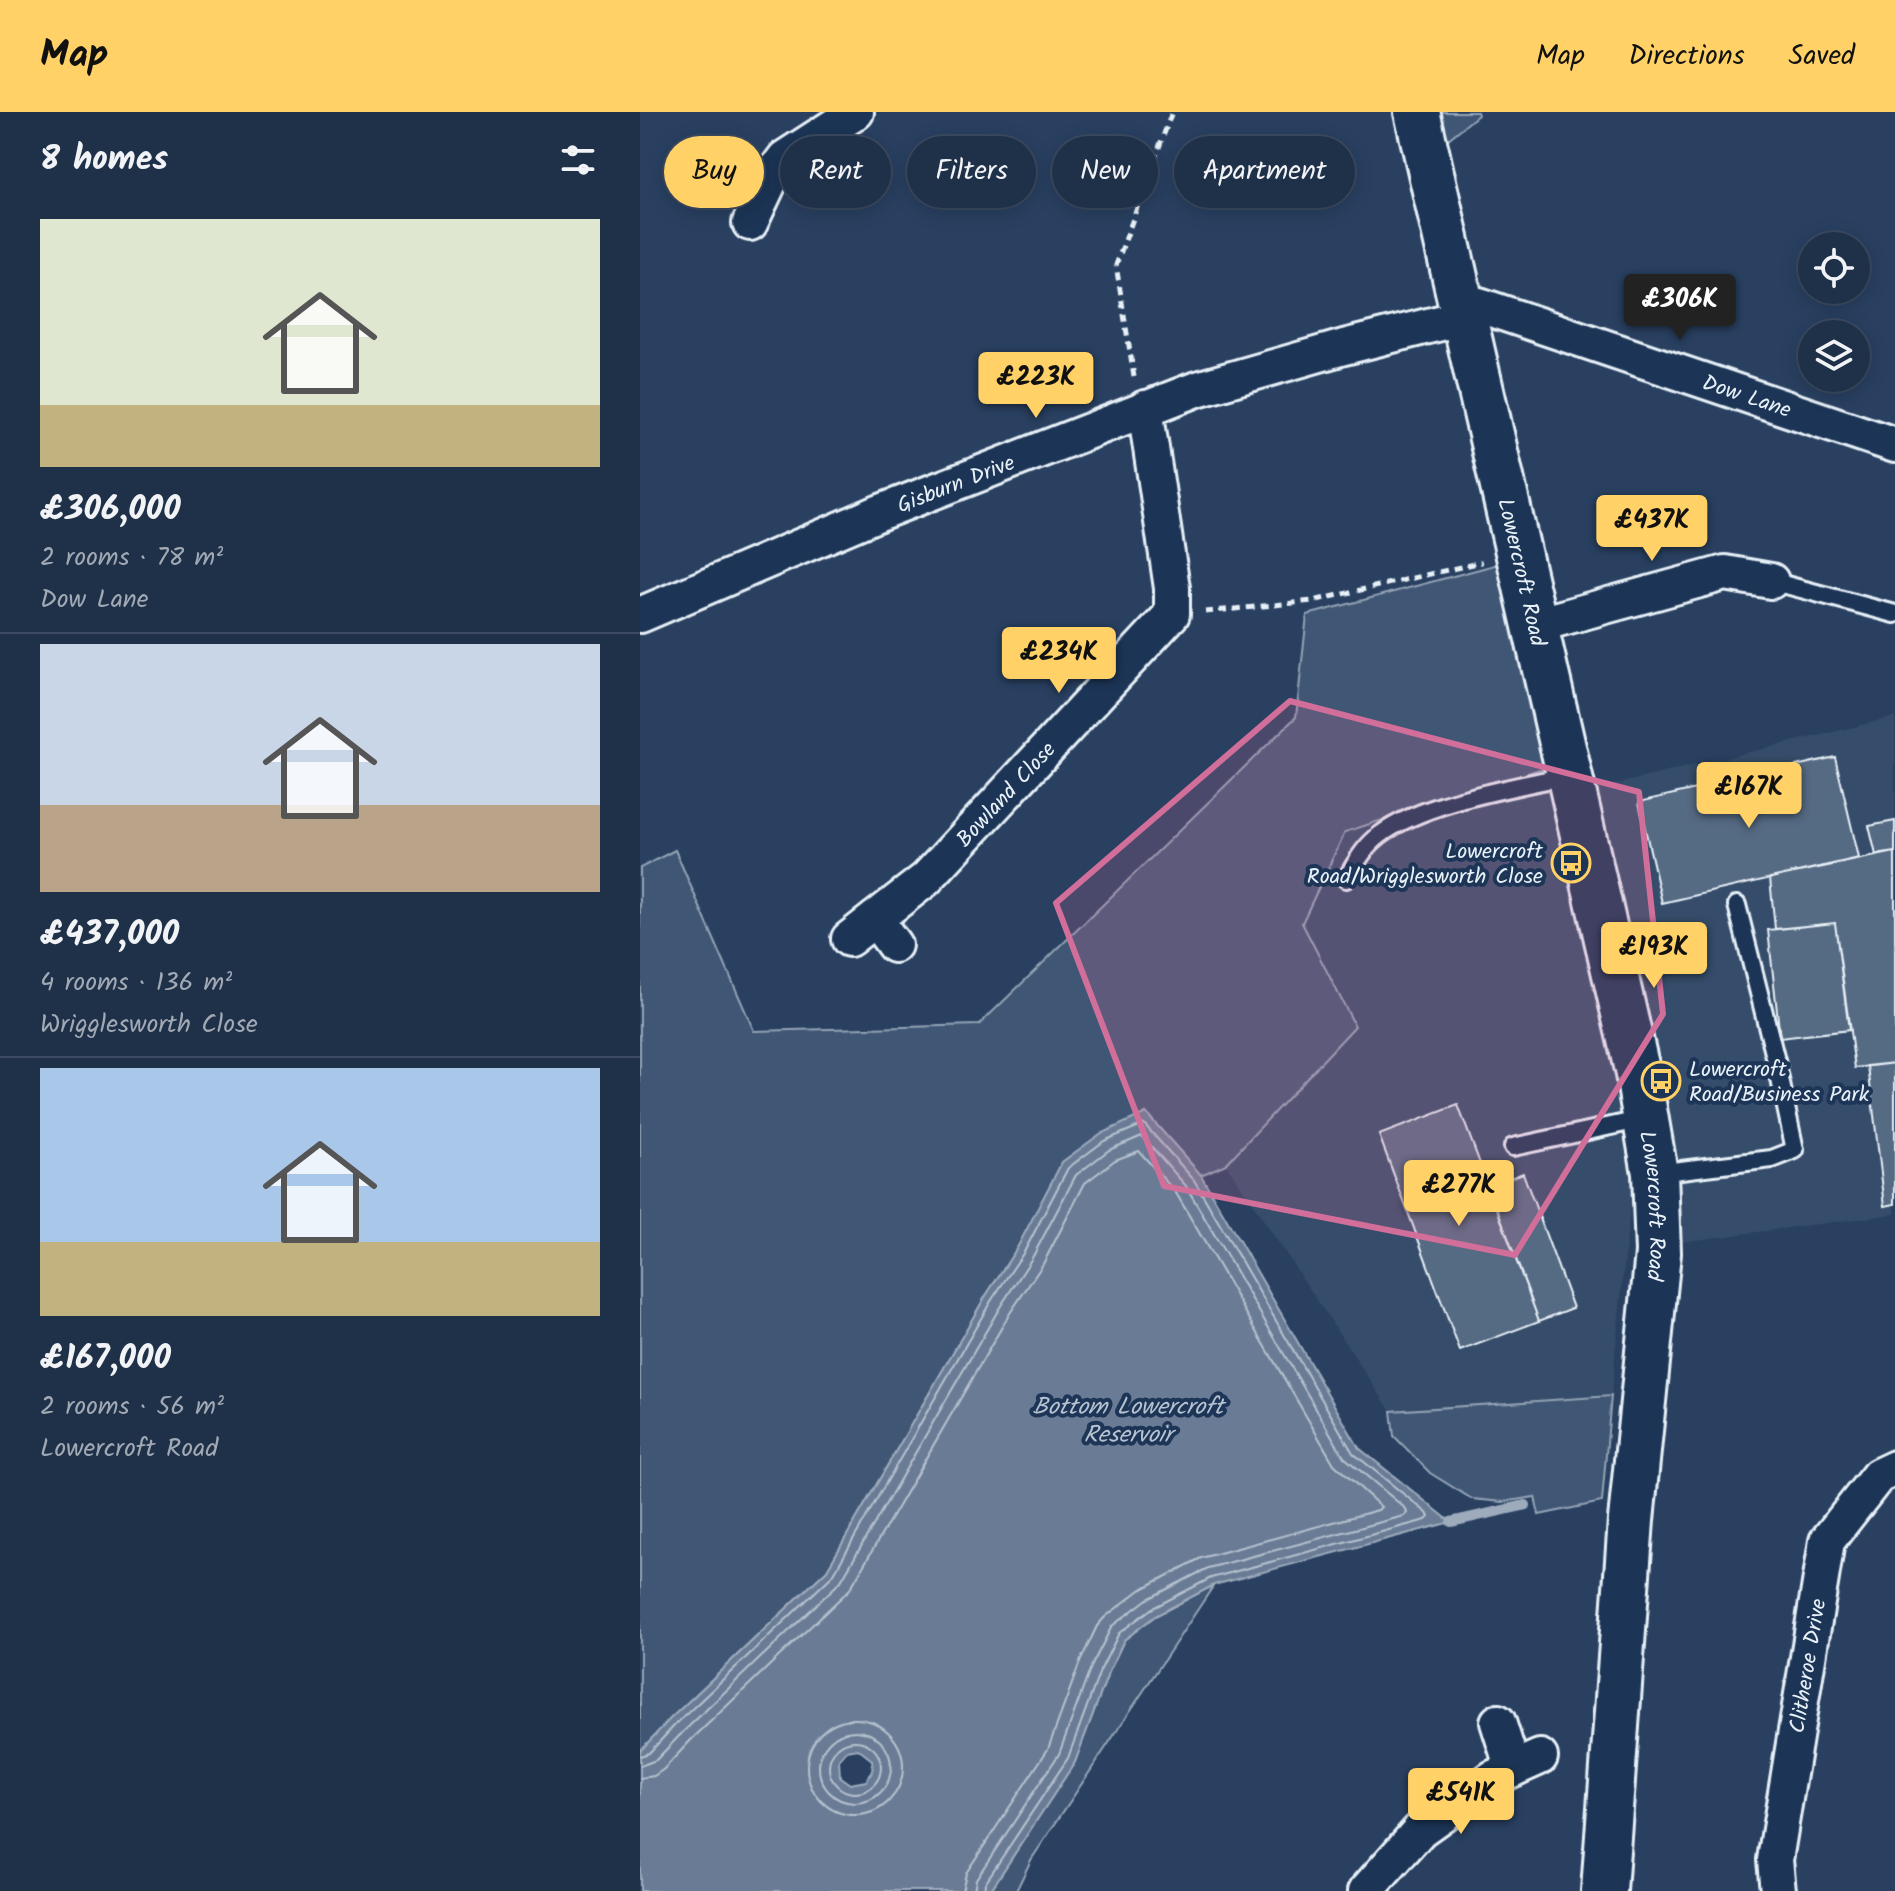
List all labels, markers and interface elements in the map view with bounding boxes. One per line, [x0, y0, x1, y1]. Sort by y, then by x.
text: Map [40, 26, 109, 86]
text: Map [1536, 34, 1585, 79]
text: Directions [1629, 34, 1745, 79]
text: Saved [1789, 34, 1855, 79]
text: 8 homes [40, 133, 168, 187]
chip: Buy [664, 136, 764, 208]
chip: Rent [780, 136, 891, 208]
chip: Filters [907, 136, 1036, 208]
chip: New [1052, 136, 1158, 208]
chip: Apartment [1174, 136, 1355, 208]
icon: filters [556, 138, 600, 182]
map controls [1798, 232, 1870, 392]
button: locate [1798, 232, 1870, 304]
icon: home [248, 271, 392, 415]
pin: £306K [1624, 274, 1736, 342]
text: £306K [1642, 279, 1718, 321]
button: layers [1798, 320, 1870, 392]
pin: £223K [980, 352, 1092, 420]
text: £223K [996, 357, 1076, 399]
street label: Dow Lane [1697, 366, 1795, 429]
street label: Gisburn Drive [892, 447, 1021, 524]
text: £306,000 [40, 483, 181, 537]
street label: Lowercroft Road [1486, 495, 1554, 651]
pin: £437K [1596, 495, 1708, 563]
text: £437K [1614, 500, 1690, 542]
text: 2 rooms · 78 m² [40, 537, 223, 579]
text: Dow Lane [40, 579, 148, 621]
pin: £234K [1003, 627, 1115, 695]
text: £234K [1020, 632, 1098, 674]
icon: home [248, 696, 392, 840]
street label: Bowland Close [949, 734, 1065, 856]
pin: £167K [1693, 762, 1805, 830]
text: £167K [1715, 767, 1783, 809]
place label: Lowercroft Road/Wrigglesworth Close [1307, 835, 1543, 895]
bus stop icon: Lowercroft Road/Wrigglesworth Close [1550, 842, 1592, 884]
text: £437,000 [40, 908, 179, 962]
pin: £193K [1598, 922, 1710, 990]
text: £193K [1619, 927, 1689, 969]
text: 4 rooms · 136 m² [40, 962, 232, 1004]
text: Wrigglesworth Close [40, 1004, 258, 1046]
place label: Lowercroft Road/Business Park [1689, 1053, 1870, 1113]
bus stop icon: Lowercroft Road/Business Park [1640, 1060, 1682, 1102]
icon: home [248, 1120, 392, 1264]
street label: Lowercroft Road [1628, 1128, 1673, 1283]
pin: £277K [1403, 1160, 1515, 1228]
text: £277K [1422, 1165, 1496, 1207]
text: £167,000 [40, 1332, 171, 1386]
text: 2 rooms · 56 m² [40, 1386, 224, 1428]
water label: Bottom Lowercroft Reservoir [1032, 1388, 1227, 1455]
text: Lowercroft Road [40, 1428, 218, 1470]
street label: Clitheroe Drive [1781, 1596, 1837, 1736]
pin: £541K [1405, 1768, 1517, 1836]
text: £541K [1426, 1773, 1496, 1815]

